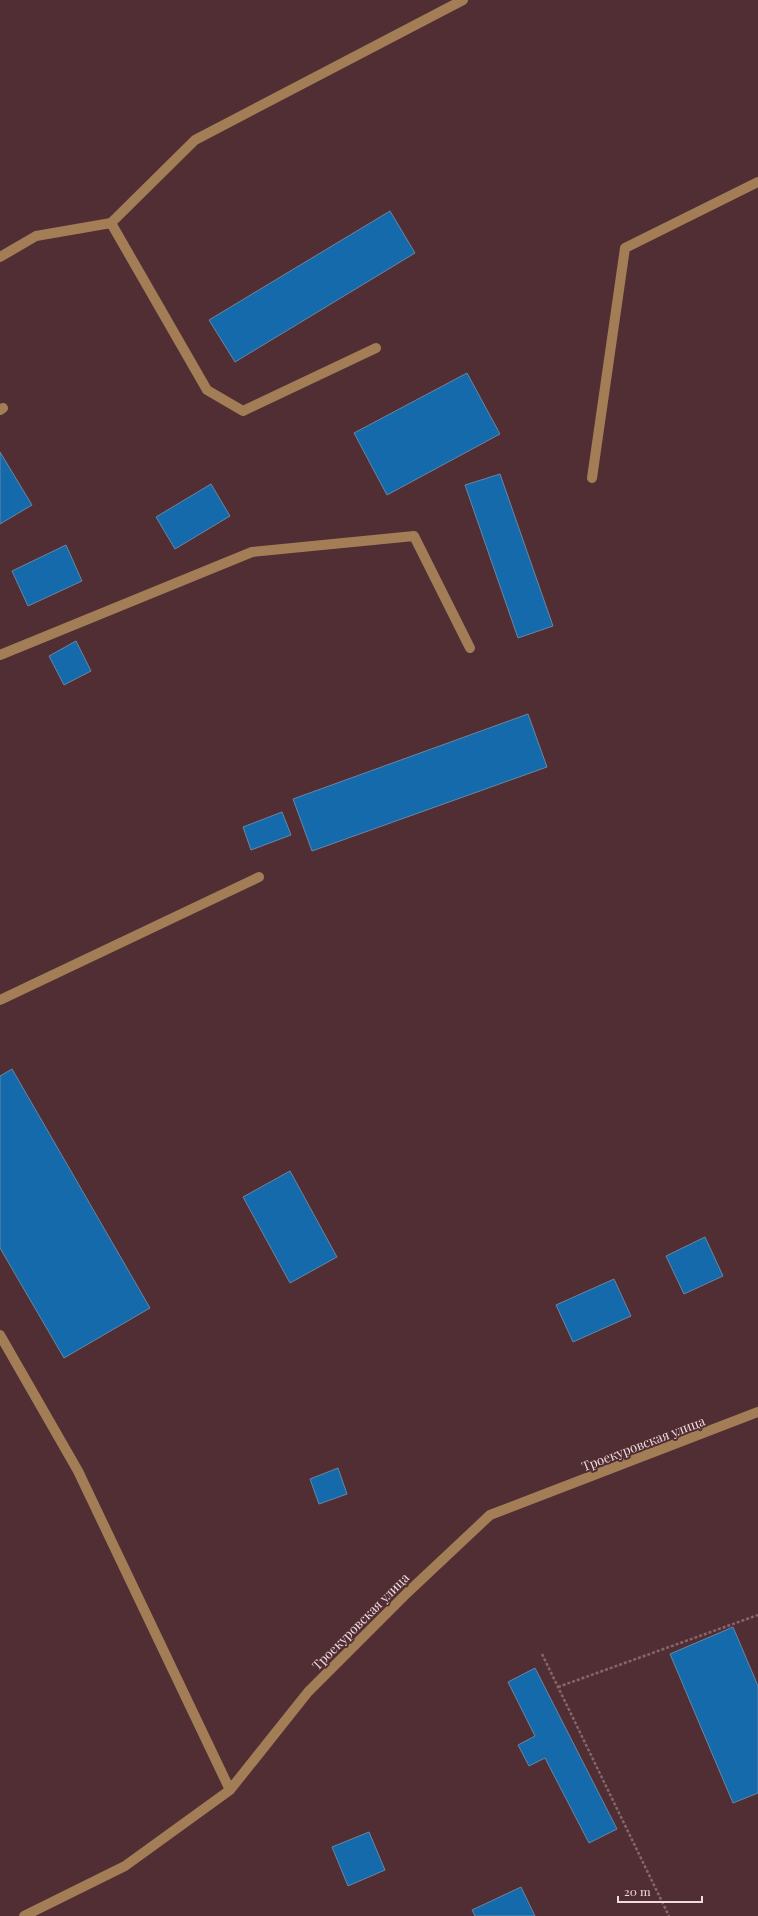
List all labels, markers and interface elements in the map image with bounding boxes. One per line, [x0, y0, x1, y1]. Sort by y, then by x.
street label: Троекуровская улица [579, 1411, 708, 1474]
street label: Троекуровская улица [308, 1568, 413, 1673]
scale bar [618, 1878, 702, 1904]
text: 20 m [624, 1883, 651, 1899]

